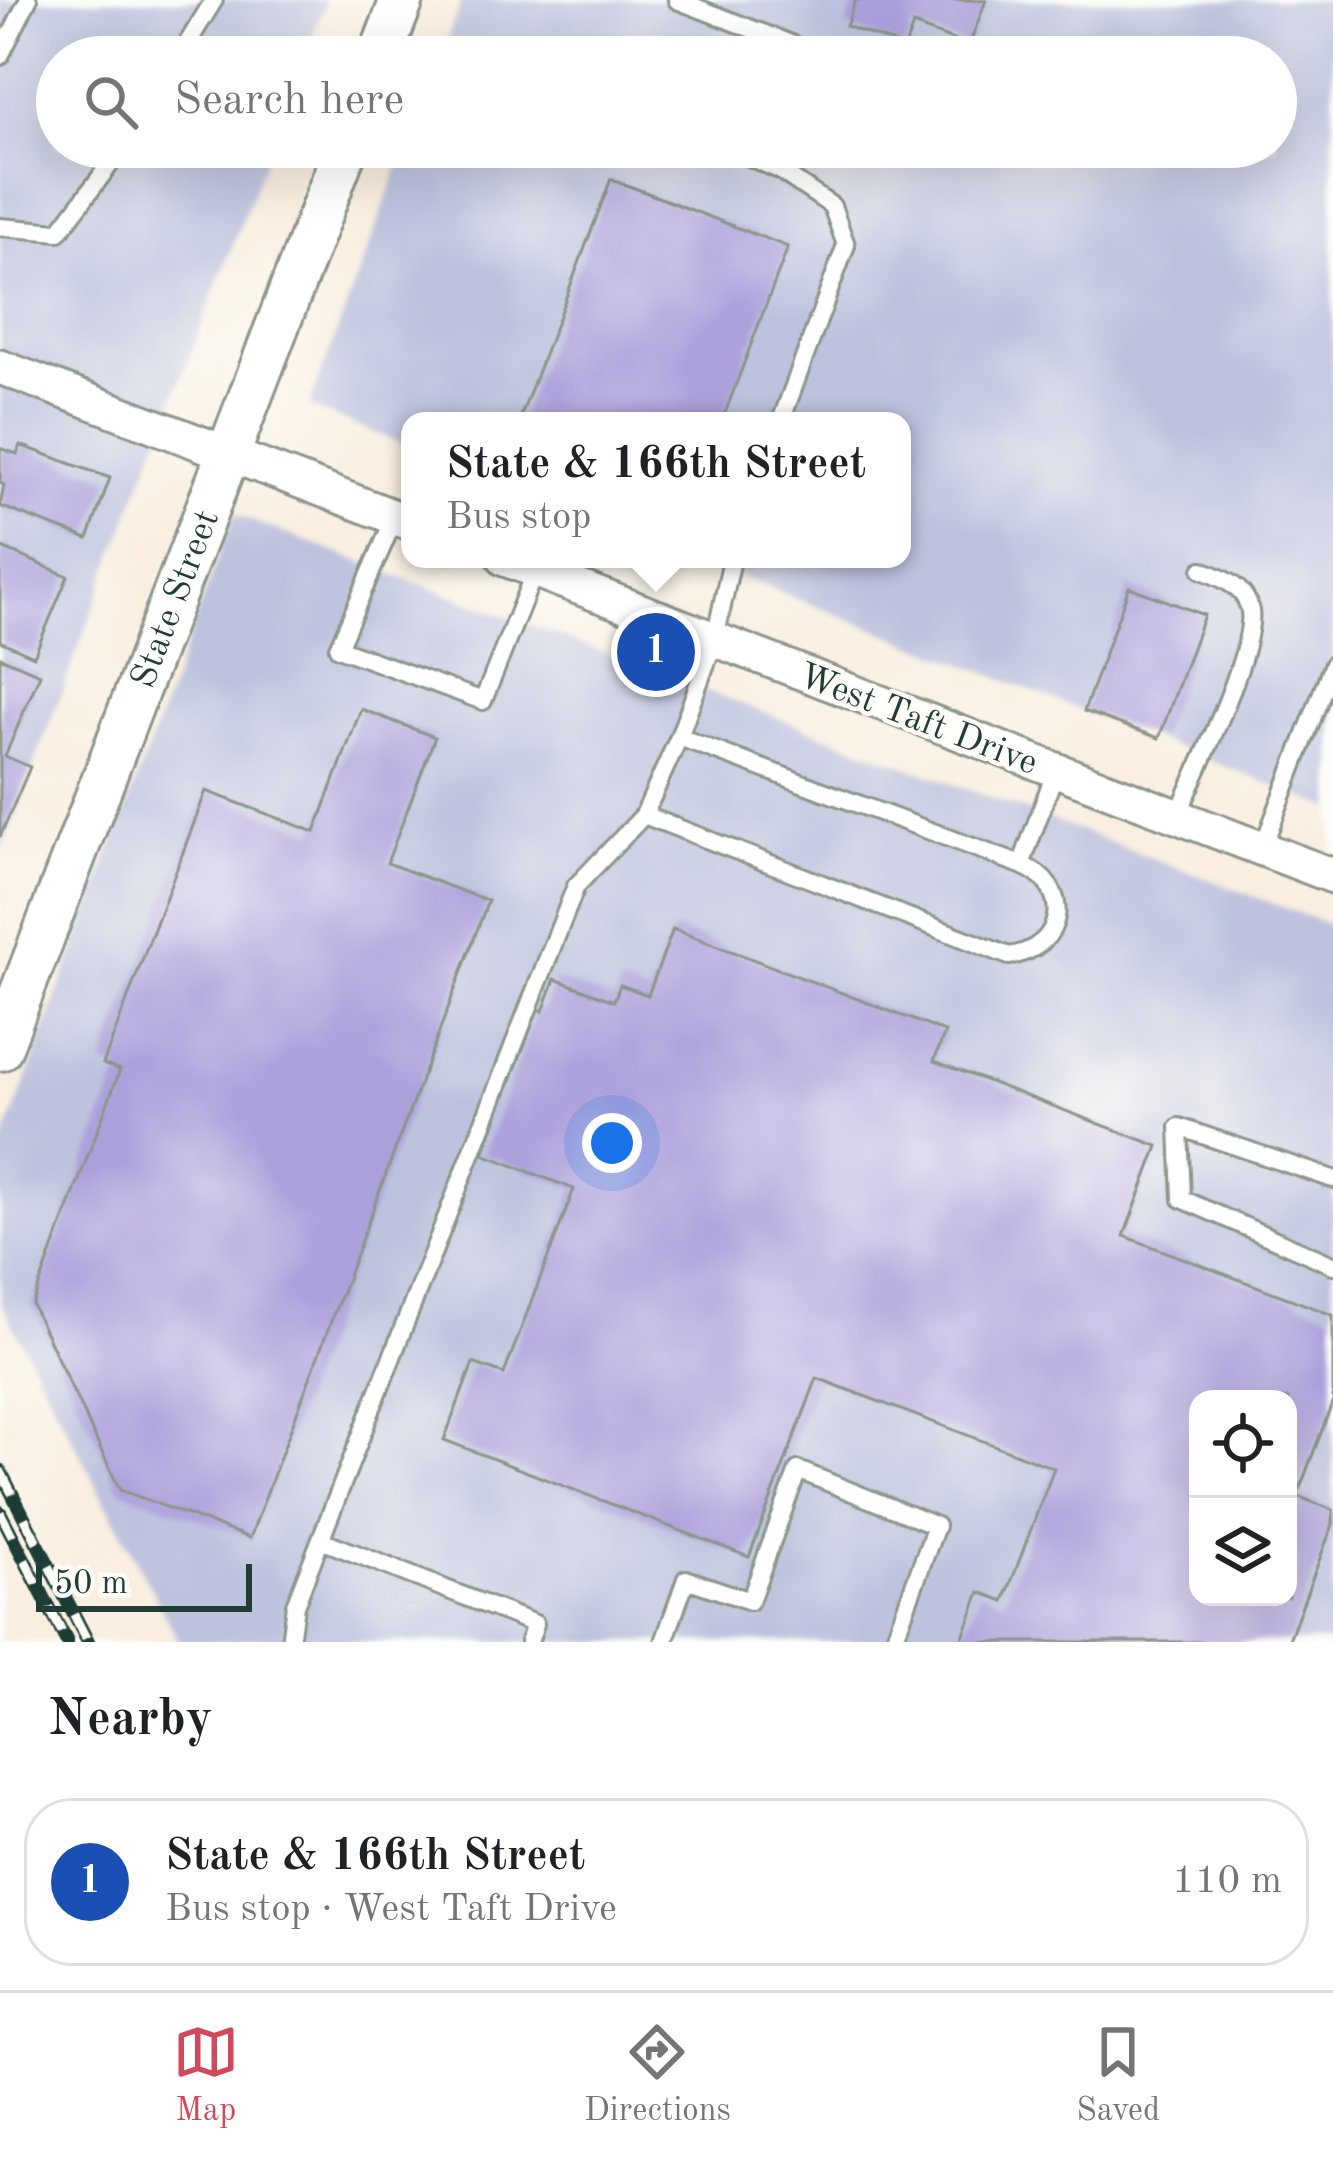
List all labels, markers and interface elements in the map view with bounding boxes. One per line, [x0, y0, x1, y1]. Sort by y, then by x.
search box [36, 36, 1297, 168]
icon: search [78, 69, 144, 135]
text: Search here [174, 79, 404, 124]
popup [401, 412, 911, 568]
text: State & 166th Street [446, 443, 866, 488]
text: Bus stop [446, 498, 591, 537]
street label: State Street [126, 506, 227, 693]
pin: 1 [617, 607, 695, 697]
street label: West Taft Drive [793, 659, 1042, 783]
your location [582, 1113, 642, 1173]
map controls [1189, 1390, 1297, 1606]
button: locate [1189, 1390, 1297, 1498]
button: layers [1189, 1498, 1297, 1606]
scale bar [36, 1558, 252, 1611]
text: 50 m [54, 1568, 128, 1601]
text: Nearby [48, 1695, 213, 1746]
text: State & 166th Street [165, 1835, 585, 1880]
text: 1 [79, 1862, 101, 1901]
text: 110 m [1172, 1862, 1282, 1901]
text: Bus stop · West Taft Drive [165, 1890, 617, 1929]
tab: Map [173, 2019, 239, 2132]
tab: Directions [584, 2019, 731, 2132]
tab: Saved [1076, 2019, 1160, 2132]

